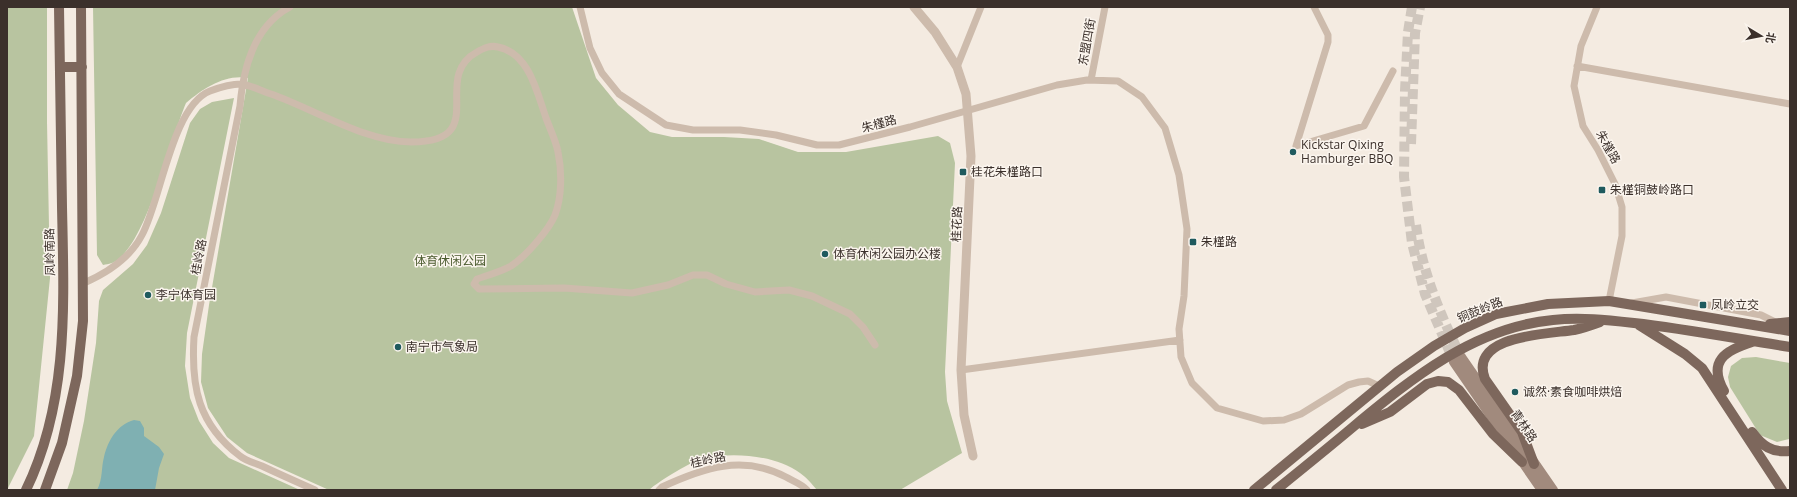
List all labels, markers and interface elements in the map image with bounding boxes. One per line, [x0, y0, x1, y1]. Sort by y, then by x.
north arrow [1741, 16, 1781, 56]
street label: 东盟四街 [1074, 17, 1099, 67]
text: 北 [1763, 31, 1780, 45]
street label: 朱槿路 [859, 111, 898, 136]
street label: 朱槿路 [1592, 127, 1625, 167]
place label: Kickstar Qixing Hamburger BBQ [1301, 136, 1393, 167]
marker: Kickstar Qixing Hamburger BBQ [1288, 147, 1298, 157]
place label: 桂花朱槿路口 [971, 163, 1043, 180]
marker: 桂花朱槿路口 [958, 167, 968, 177]
place label: 朱槿铜鼓岭路口 [1610, 181, 1694, 198]
marker: 朱槿铜鼓岭路口 [1597, 185, 1607, 195]
street label: 桂花路 [947, 206, 966, 242]
street label: 凤岭南路 [41, 228, 58, 276]
place label: 朱槿路 [1201, 233, 1237, 250]
marker: 朱槿路 [1188, 237, 1198, 247]
street label: 桂岭路 [187, 238, 210, 276]
place label: 体育休闲公园办公楼 [833, 245, 941, 262]
marker: 体育休闲公园办公楼 [820, 249, 830, 259]
park label: 体育休闲公园 [414, 252, 486, 269]
place label: 李宁体育园 [156, 286, 216, 303]
marker: 李宁体育园 [143, 290, 153, 300]
street label: 铜鼓岭路 [1454, 293, 1505, 326]
place label: 凤岭立交 [1711, 296, 1759, 313]
marker: 凤岭立交 [1698, 300, 1708, 310]
place label: 南宁市气象局 [406, 338, 478, 355]
marker: 南宁市气象局 [393, 342, 403, 352]
place label: 诚然·素食咖啡烘焙 [1523, 383, 1622, 400]
marker: 诚然·素食咖啡烘焙 [1510, 387, 1520, 397]
street label: 青林路 [1507, 406, 1542, 445]
street label: 桂岭路 [689, 447, 727, 472]

